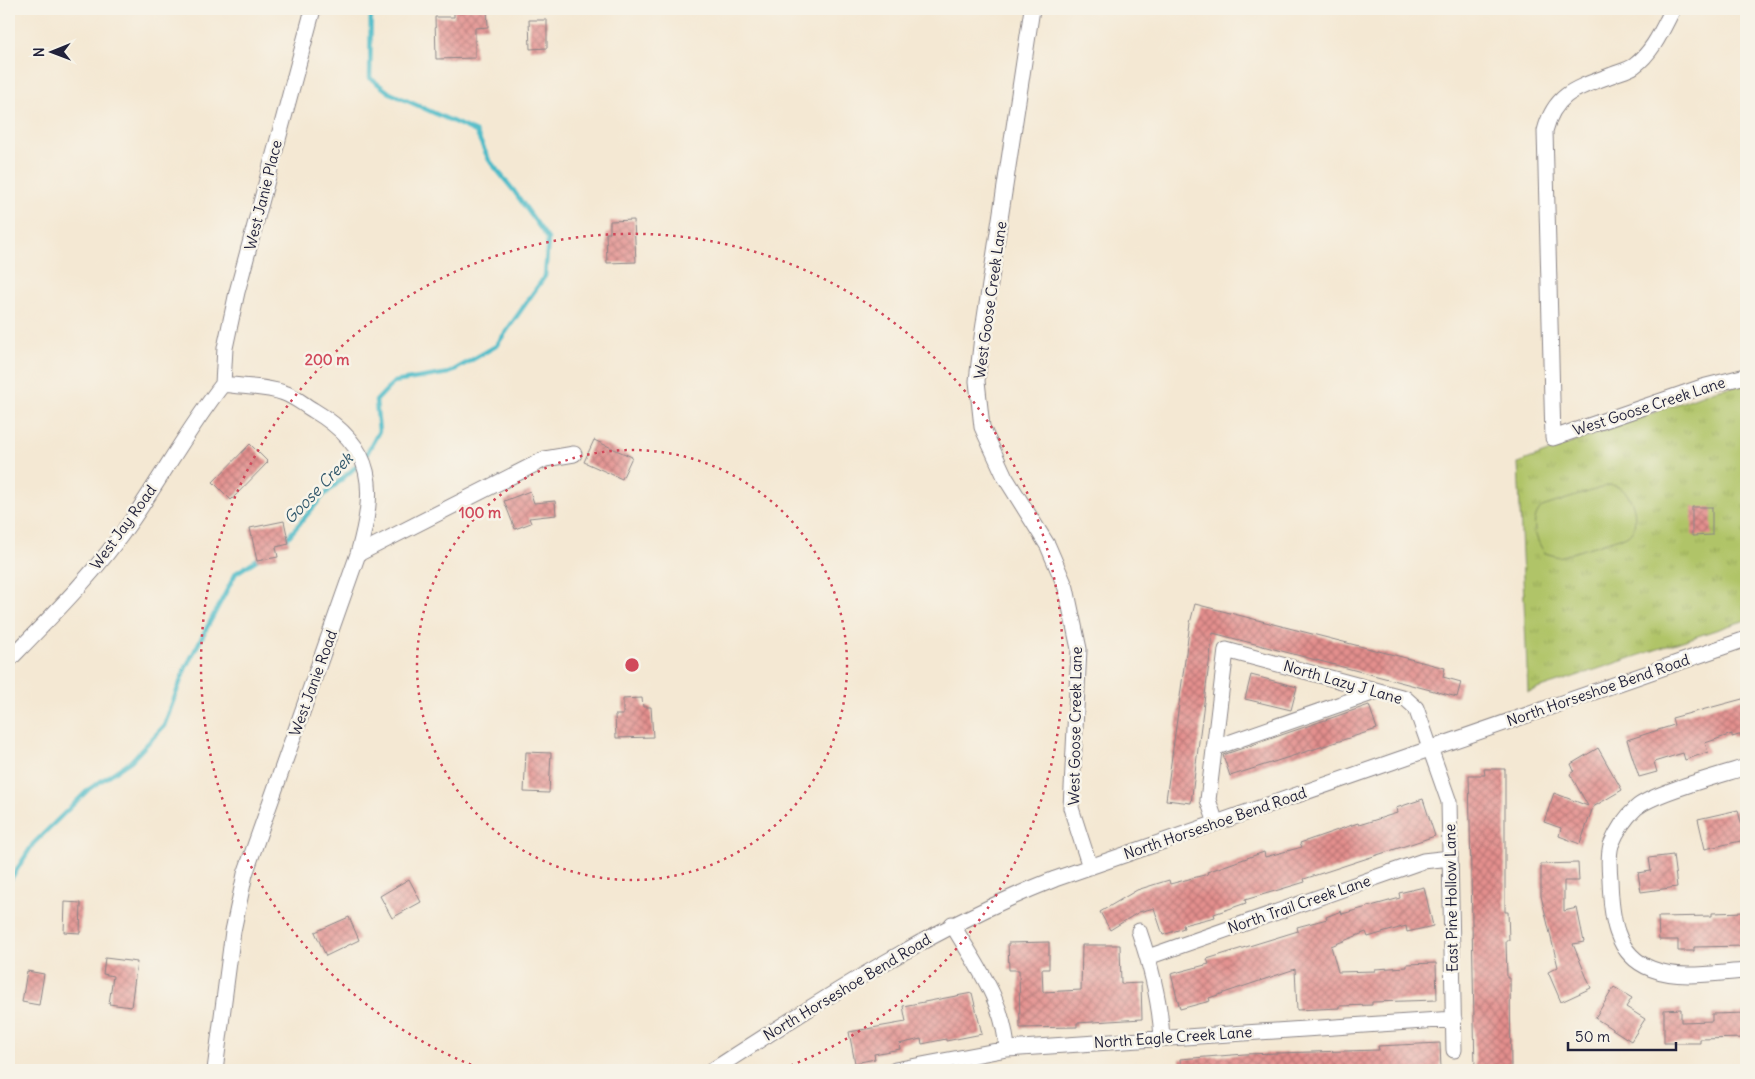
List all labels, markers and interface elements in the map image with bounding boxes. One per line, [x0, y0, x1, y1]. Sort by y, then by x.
north arrow [28, 28, 78, 78]
text: N [30, 47, 48, 57]
street label: West Janie Place [240, 138, 286, 252]
street label: West Goose Creek Lane [970, 220, 1010, 380]
text: 200 m [305, 350, 349, 369]
street label: West Goose Creek Lane [1570, 372, 1728, 440]
water label: Goose Creek [279, 447, 358, 528]
street label: West Jay Road [86, 481, 160, 573]
text: 100 m [459, 503, 501, 522]
street label: West Janie Road [285, 627, 341, 739]
street label: West Goose Creek Lane [1064, 646, 1086, 806]
street label: North Horseshoe Bend Road [1504, 650, 1692, 730]
centre of rings [623, 656, 641, 674]
street label: North Lazy J Lane [1281, 656, 1405, 708]
street label: North Horseshoe Bend Road [1121, 783, 1309, 863]
street label: East Pine Hollow Lane [1440, 824, 1462, 972]
street label: North Trail Creek Lane [1225, 871, 1373, 937]
street label: North Horseshoe Bend Road [760, 929, 934, 1045]
scale bar [1568, 1019, 1675, 1051]
street label: North Eagle Creek Lane [1093, 1022, 1253, 1052]
text: 50 m [1575, 1027, 1610, 1046]

